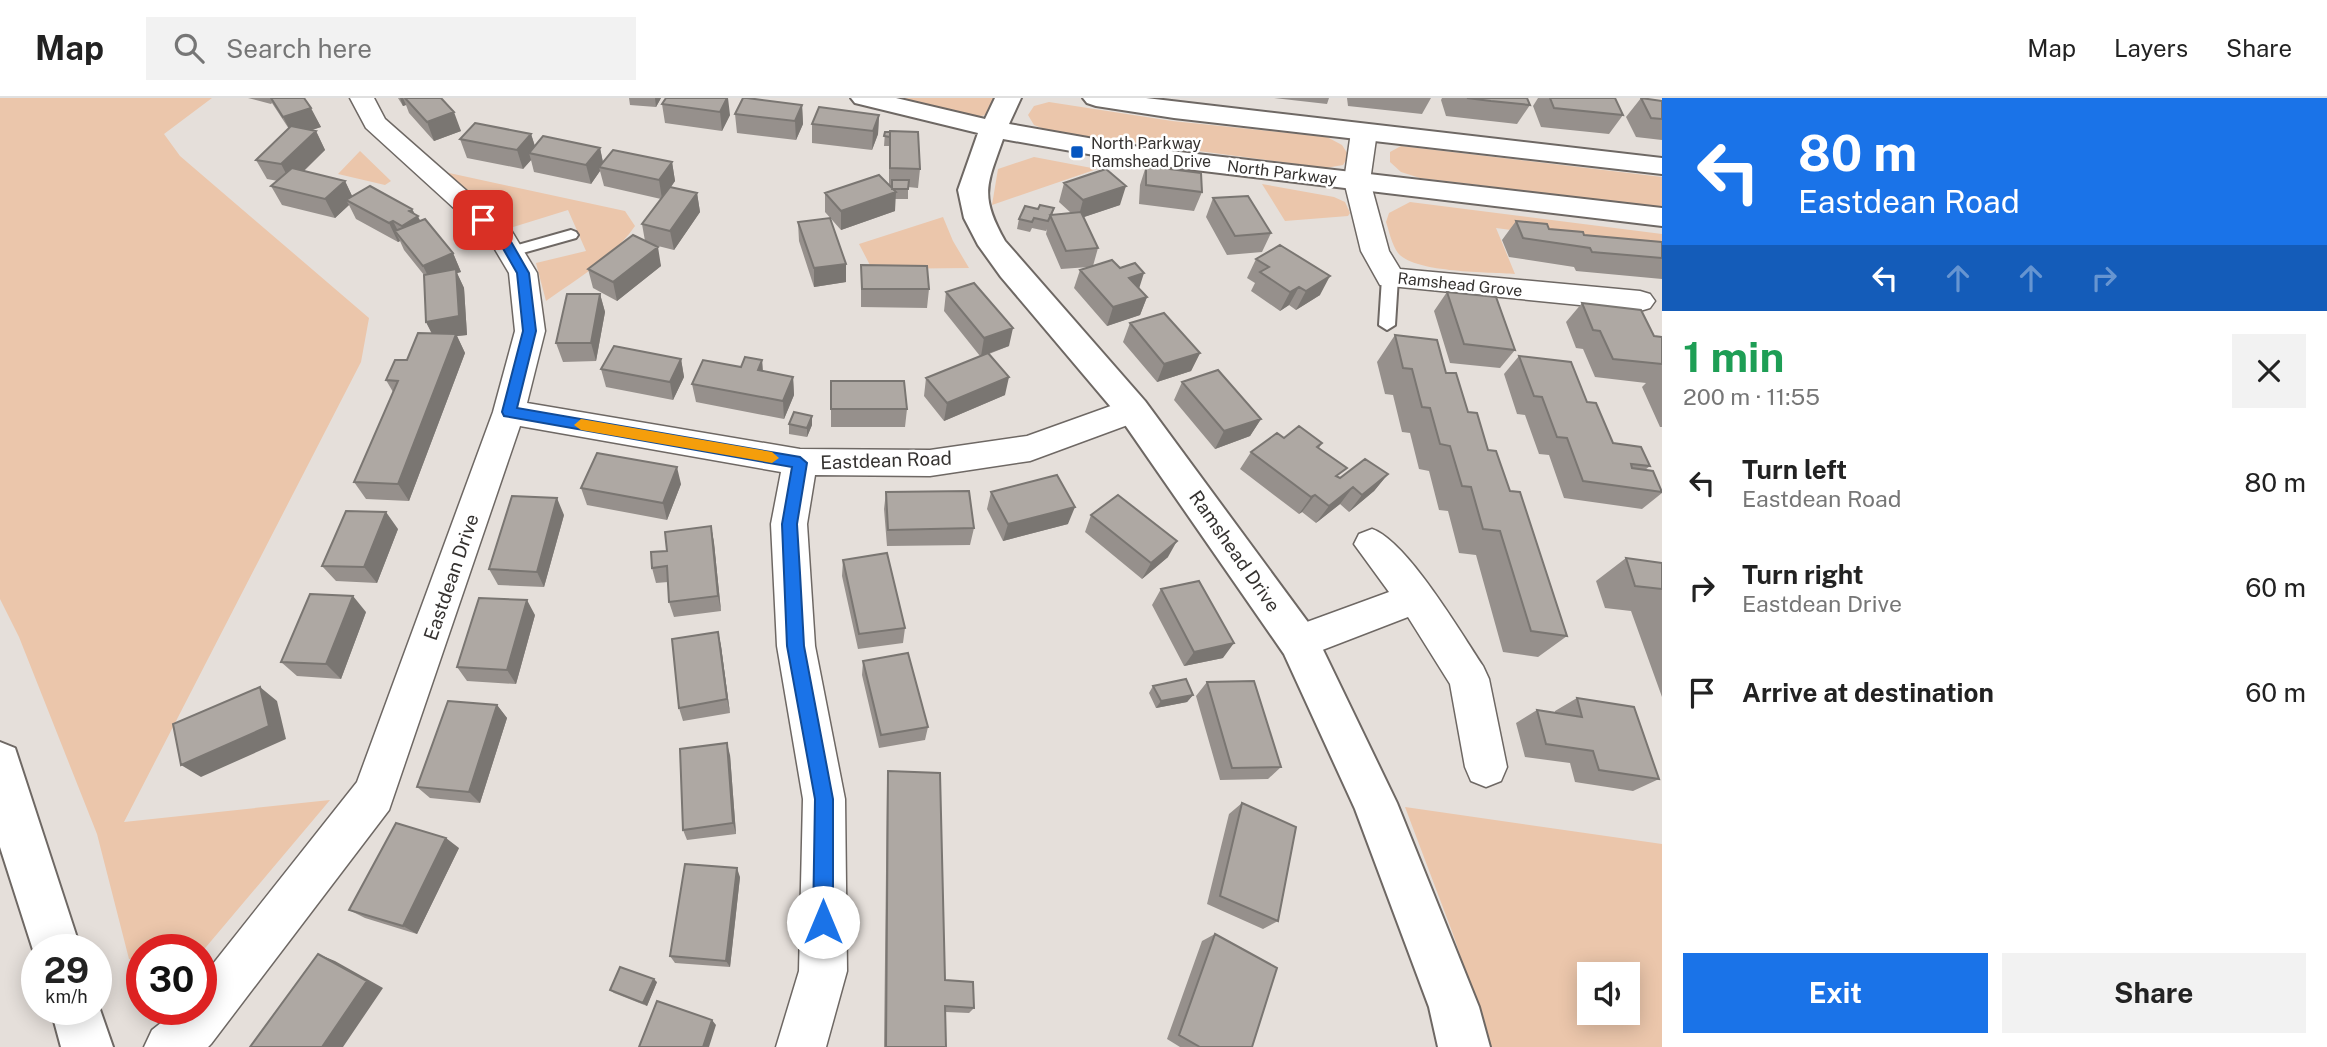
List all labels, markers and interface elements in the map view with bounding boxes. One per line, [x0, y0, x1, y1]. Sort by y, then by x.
search box [146, 17, 636, 80]
text: Map [35, 29, 104, 67]
icon: search [170, 29, 208, 67]
text: Search here [226, 33, 372, 64]
text: Map [2027, 34, 2076, 62]
text: Layers [2114, 34, 2188, 62]
text: Share [2226, 34, 2292, 62]
text: 80 m [1798, 124, 1917, 182]
icon: left [1683, 126, 1774, 217]
place label: North Parkway Ramshead Drive [1091, 134, 1211, 171]
marker: North Parkway Ramshead Drive [1069, 144, 1085, 160]
street label: North Parkway [1226, 156, 1338, 189]
text: Eastdean Road [1798, 183, 2020, 220]
pin [453, 190, 513, 250]
icon: arrive [464, 201, 502, 239]
icon: left [1866, 259, 1904, 297]
icon: ahead [1939, 259, 1977, 297]
icon: ahead [2012, 259, 2050, 297]
icon: right [2085, 259, 2123, 297]
street label: Ramshead Grove [1397, 268, 1523, 301]
text: 1 min [1683, 332, 1784, 381]
button: close [2232, 334, 2306, 408]
text: 200 m · 11:55 [1683, 383, 1820, 410]
street label: Eastdean Road [820, 447, 952, 473]
text: Turn left [1742, 454, 1847, 485]
icon: left [1683, 464, 1721, 502]
text: 80 m [2245, 467, 2306, 498]
text: Eastdean Road [1742, 485, 1901, 512]
street label: Ramshead Drive [1185, 486, 1285, 616]
street label: Eastdean Drive [419, 511, 483, 643]
text: Turn right [1742, 559, 1864, 590]
icon: right [1683, 569, 1721, 607]
text: 60 m [2245, 572, 2306, 603]
text: Eastdean Drive [1742, 590, 1902, 617]
icon: arrive [1683, 674, 1721, 712]
text: Arrive at destination [1742, 677, 1994, 708]
text: 60 m [2245, 677, 2306, 708]
position arrow [786, 885, 860, 959]
speed limit sign: 30 [126, 934, 217, 1025]
text: 29 [44, 950, 89, 991]
button: Exit [1683, 953, 1988, 1033]
button: Share [2002, 953, 2306, 1033]
map controls [1577, 962, 1640, 1025]
button: sound [1577, 962, 1640, 1025]
text: km/h [45, 986, 88, 1007]

